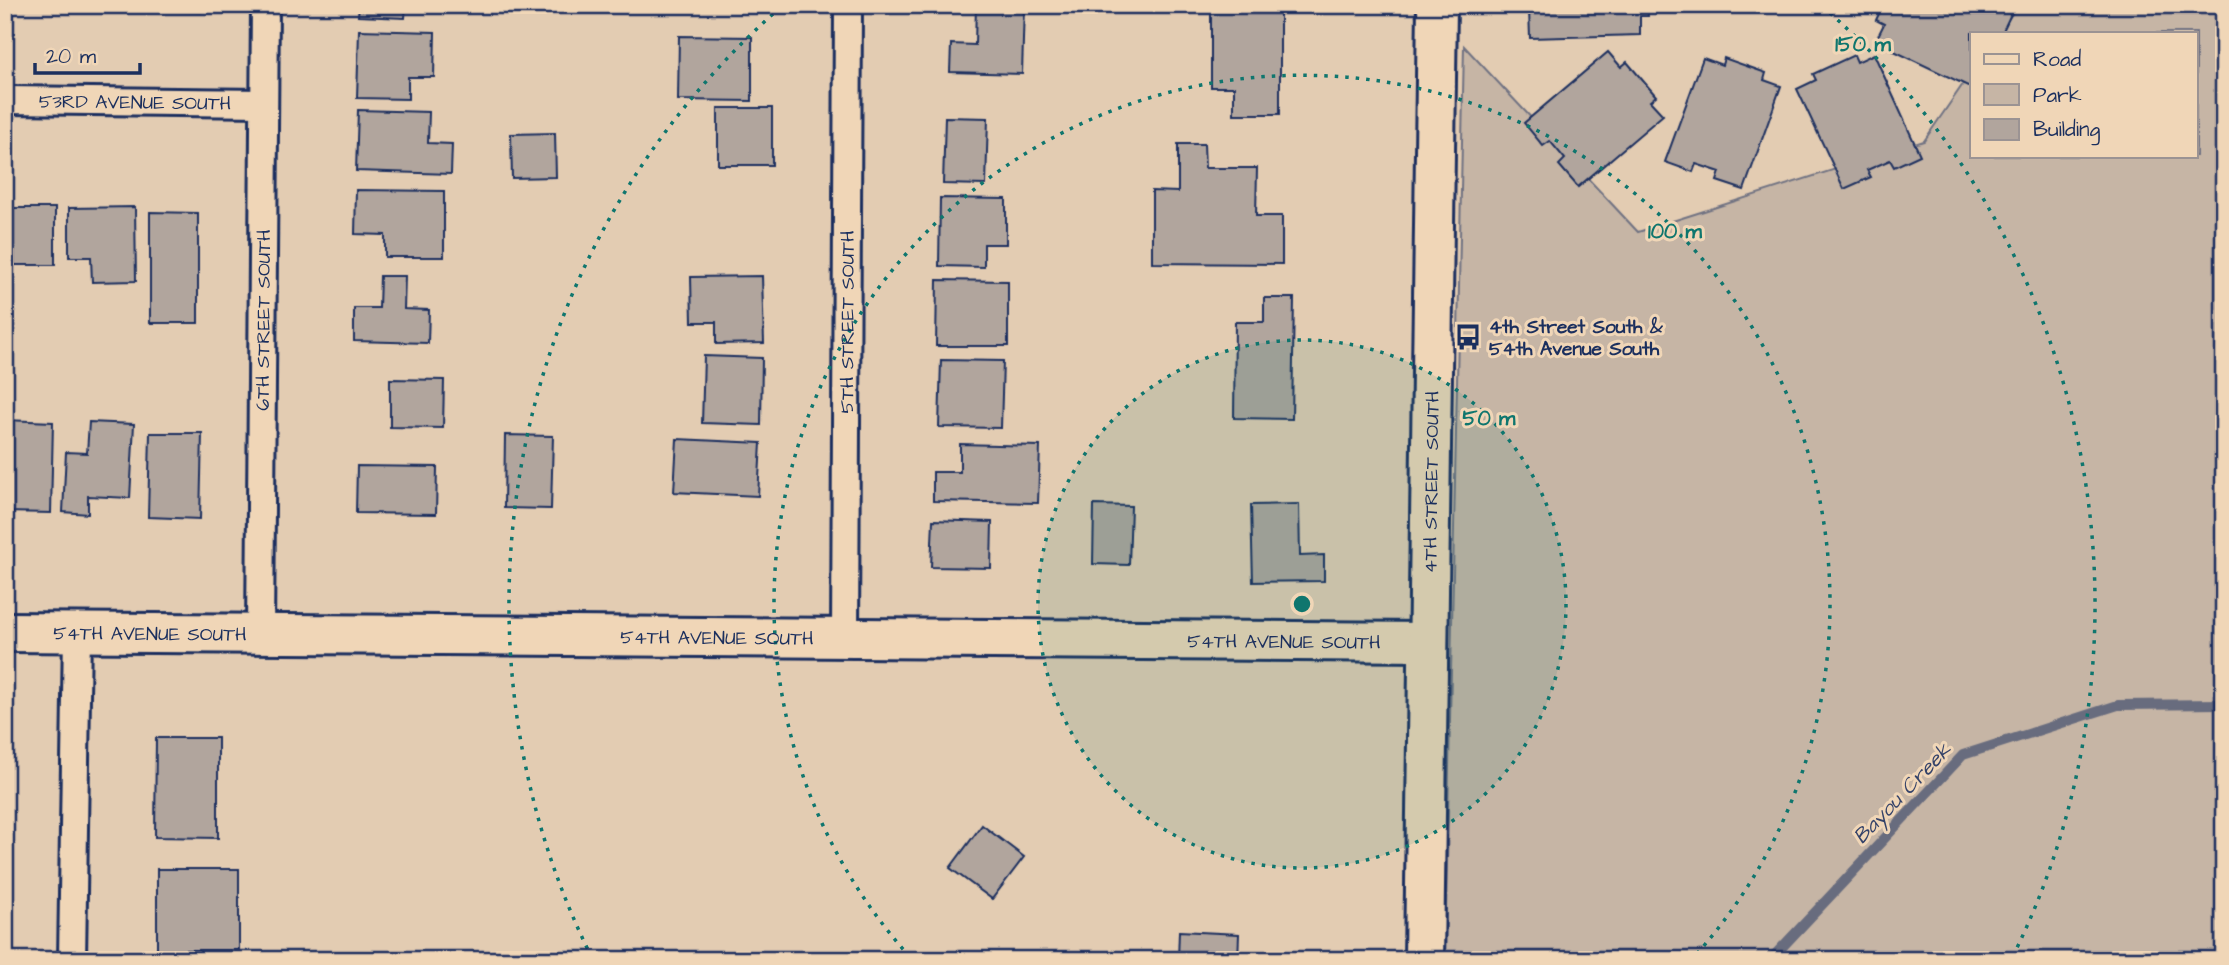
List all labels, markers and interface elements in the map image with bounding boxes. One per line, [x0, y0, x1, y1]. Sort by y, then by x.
text: 150 m [1835, 30, 1891, 59]
scale bar [35, 32, 140, 76]
legend [1970, 32, 2198, 158]
text: 20 m [46, 42, 97, 71]
text: Road [2033, 45, 2081, 74]
text: Park [2033, 81, 2082, 110]
street label: 53RD AVENUE SOUTH [39, 88, 231, 118]
text: Building [2033, 115, 2101, 146]
text: 100 m [1648, 217, 1703, 246]
street label: 6TH STREET SOUTH [250, 229, 278, 411]
street label: 5TH STREET SOUTH [834, 230, 862, 414]
place label: 4th Street South & 54th Avenue South [1489, 314, 1664, 363]
bus stop icon: 4th Street South & 54th Avenue South [1453, 322, 1483, 352]
street label: 4TH STREET SOUTH [1417, 391, 1447, 573]
text: 50 m [1463, 404, 1516, 433]
centre of rings [1290, 592, 1314, 616]
street label: 54TH AVENUE SOUTH [53, 620, 247, 649]
street label: 54TH AVENUE SOUTH [620, 624, 814, 653]
street label: 54TH AVENUE SOUTH [1187, 628, 1381, 657]
water label: Bayou Creek [1847, 736, 1959, 851]

